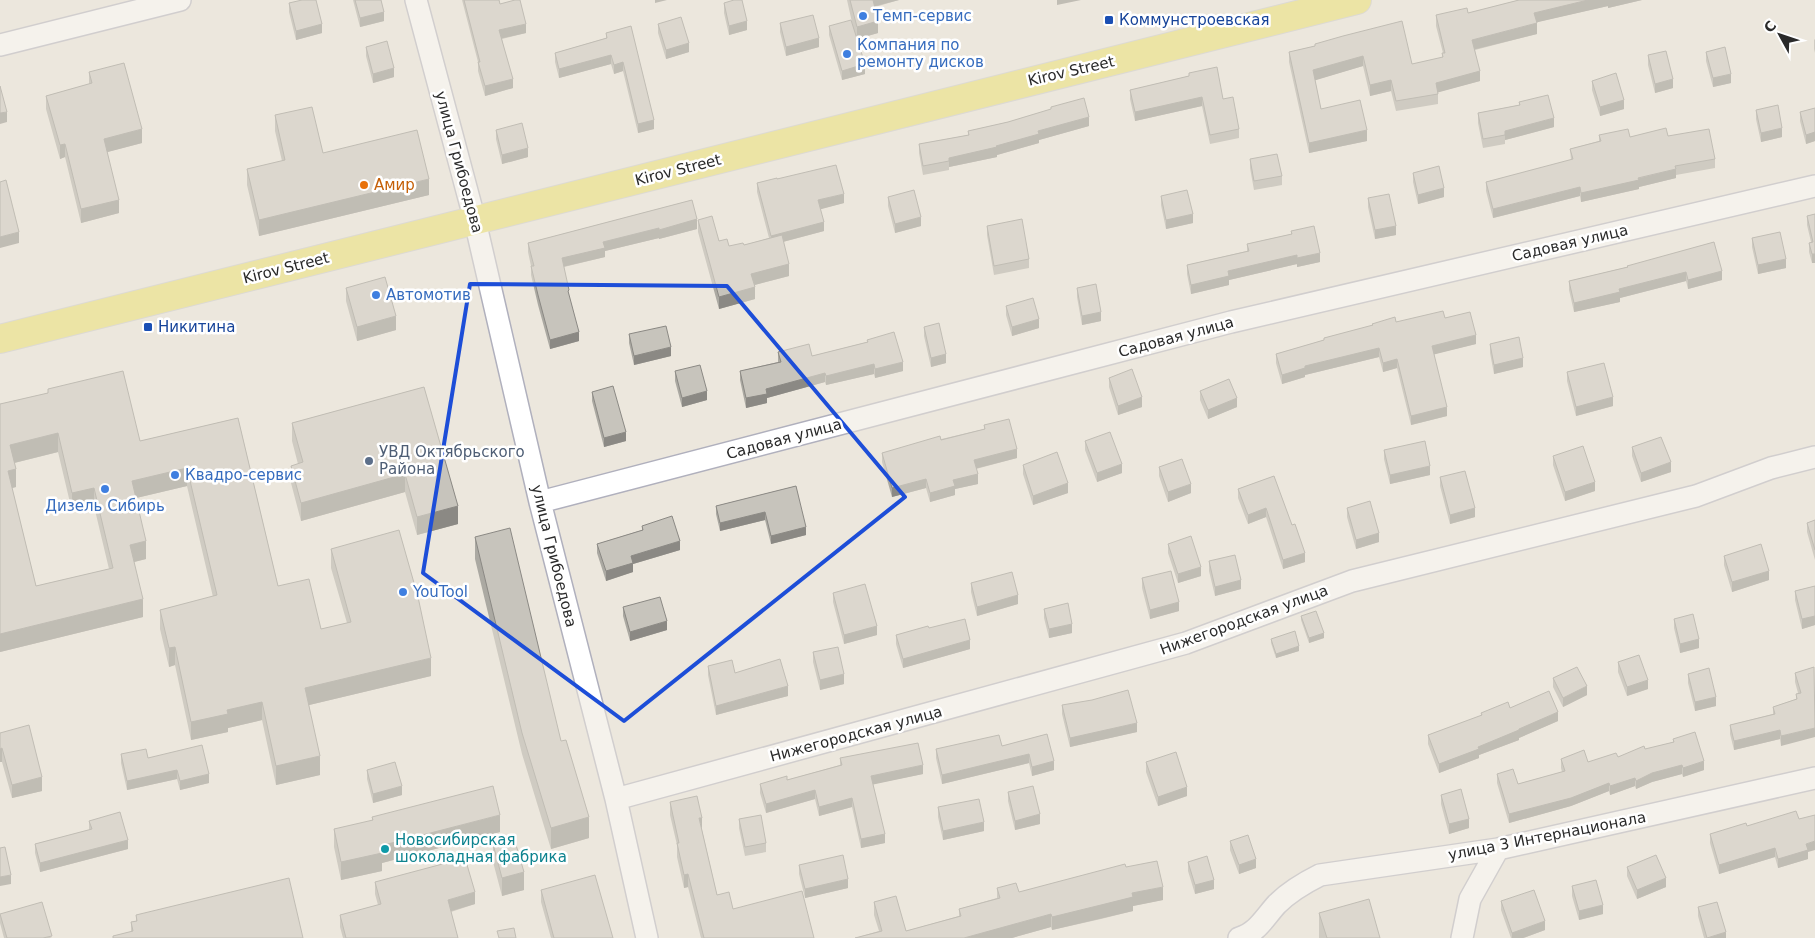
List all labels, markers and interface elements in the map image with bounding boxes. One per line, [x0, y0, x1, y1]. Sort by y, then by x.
place label: Темп-сервис [872, 7, 972, 25]
marker: Темп-сервис [857, 10, 869, 22]
north arrow [1755, 10, 1805, 60]
place label: Коммунстроевская [1119, 11, 1269, 29]
marker: Коммунстроевская [1103, 14, 1115, 26]
text: С [1761, 18, 1779, 36]
place label: Компания по ремонту дисков [857, 36, 984, 71]
marker: Компания по ремонту дисков [841, 48, 853, 60]
street label: Kirov Street [1026, 52, 1116, 90]
street label: улица Грибоедова [431, 89, 487, 235]
street label: Kirov Street [633, 151, 723, 189]
place label: Амир [374, 176, 415, 194]
marker: Амир [358, 179, 370, 191]
street label: Садовая улица [1510, 221, 1630, 265]
street label: Kirov Street [241, 249, 331, 287]
place label: Автомотив [386, 286, 471, 304]
marker: Автомотив [370, 289, 382, 301]
street label: Садовая улица [1116, 313, 1236, 361]
place label: Никитина [158, 318, 235, 336]
marker: Никитина [142, 321, 154, 333]
street label: Садовая улица [724, 415, 844, 463]
place label: УВД Октябрьского Района [379, 443, 525, 478]
marker: УВД Октябрьского Района [363, 455, 375, 467]
place label: Квадро-сервис [185, 466, 302, 484]
marker: Квадро-сервис [169, 469, 181, 481]
marker: Дизель Сибирь [99, 483, 111, 495]
street label: улица Грибоедова [528, 483, 580, 629]
place label: Дизель Сибирь [45, 497, 165, 515]
street label: Нижегородская улица [1157, 581, 1331, 659]
place label: YouTool [412, 583, 468, 601]
marker: YouTool [397, 586, 409, 598]
street label: Нижегородская улица [768, 702, 944, 766]
street label: улица 3 Интернационала [1447, 808, 1647, 864]
place label: Новосибирская шоколадная фабрика [395, 831, 567, 866]
marker: Новосибирская шоколадная фабрика [379, 843, 391, 855]

